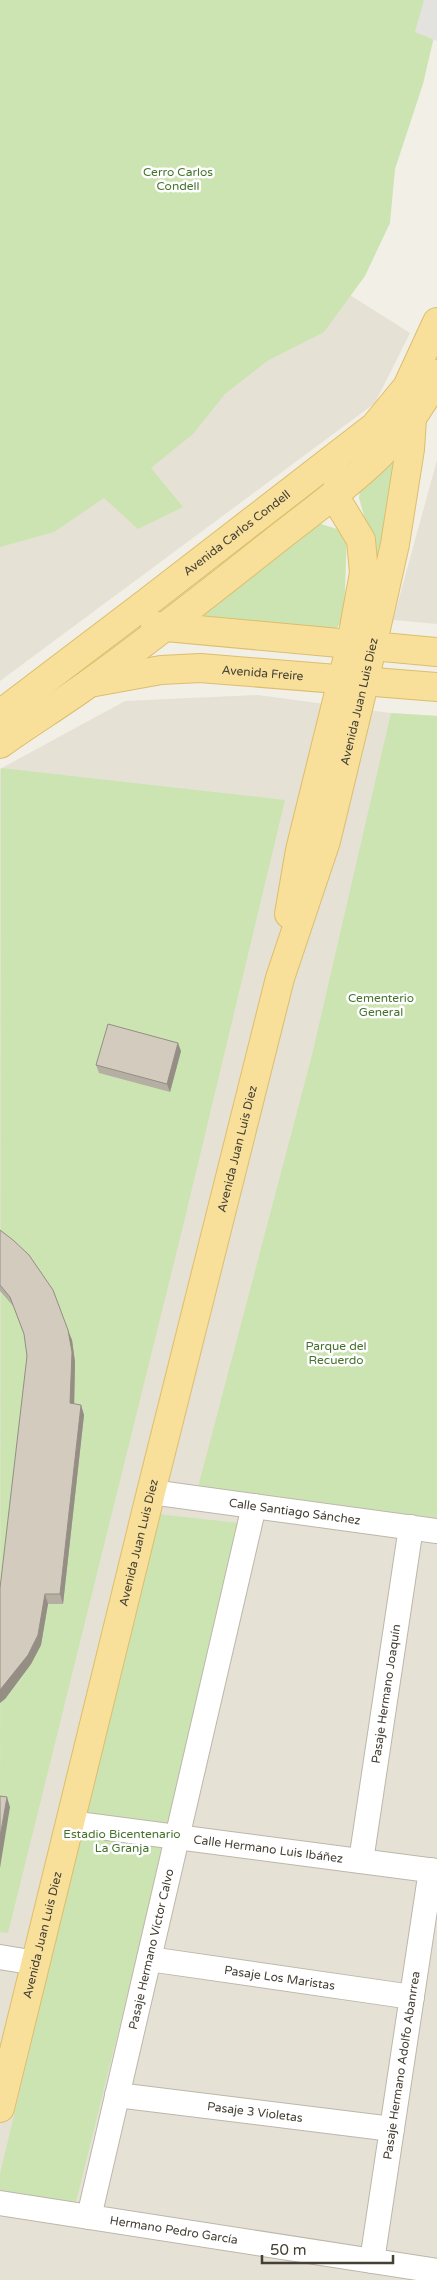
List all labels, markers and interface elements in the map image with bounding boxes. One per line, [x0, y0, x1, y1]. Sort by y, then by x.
park label: Cerro Carlos Condell [143, 165, 213, 193]
street label: Avenida Carlos Condell [180, 487, 293, 579]
street label: Avenida Juan Luis Diez [338, 637, 381, 767]
street label: Avenida Freire [221, 663, 304, 683]
park label: Cementerio General [348, 991, 414, 1019]
street label: Avenida Juan Luis Diez [214, 1084, 260, 1214]
park label: Parque del Recuerdo [305, 1339, 367, 1367]
street label: Avenida Juan Luis Diez [116, 1478, 161, 1608]
street label: Calle Santiago Sánchez [228, 1496, 361, 1527]
street label: Pasaje Hermano Joaquín [369, 1623, 403, 1764]
park label: Estadio Bicentenario La Granja [63, 1827, 181, 1855]
street label: Calle Hermano Luis Ibáñez [193, 1832, 344, 1866]
street label: Pasaje Hermano Víctor Calvo [126, 1867, 177, 2031]
street label: Avenida Juan Luis Diez [20, 1870, 65, 2000]
street label: Pasaje Los Maristas [223, 1963, 336, 1993]
street label: Pasaje Hermano Adolfo Abanrrea [380, 1970, 423, 2160]
street label: Pasaje 3 Violetas [206, 2099, 304, 2125]
street label: Hermano Pedro García [109, 2213, 239, 2247]
scale bar [262, 2232, 393, 2264]
text: 50 m [270, 2241, 307, 2259]

